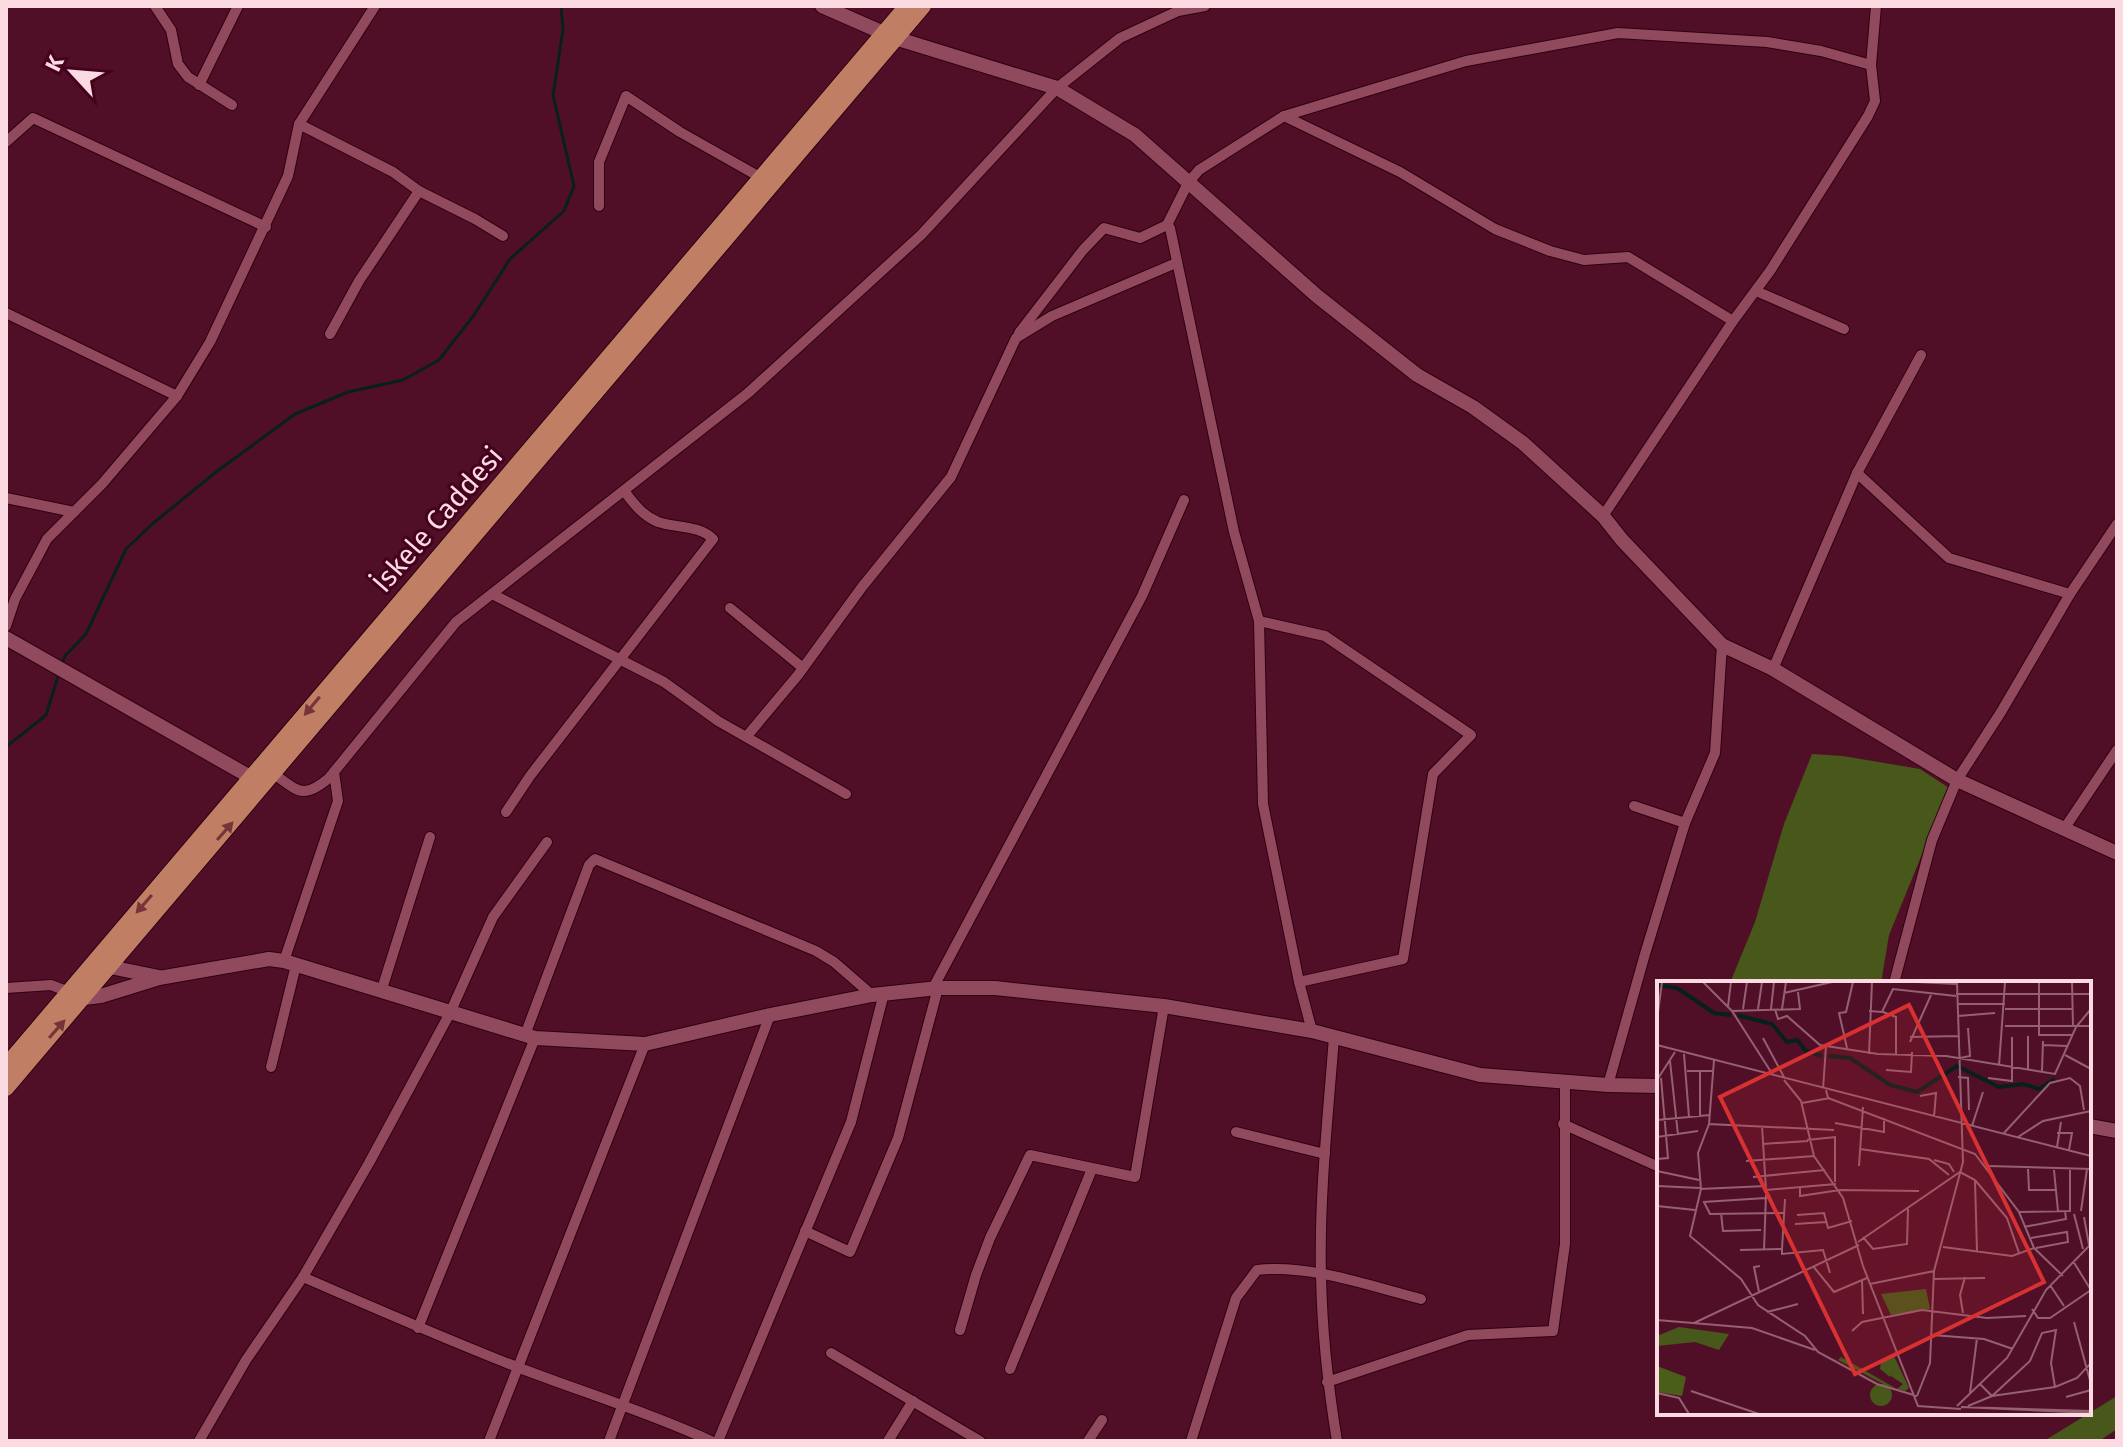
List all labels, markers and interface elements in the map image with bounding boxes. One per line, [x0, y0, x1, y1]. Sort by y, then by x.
north arrow [32, 32, 112, 112]
text: K [39, 50, 70, 76]
street label: İskele Caddesi [365, 440, 509, 599]
one-way arrow [304, 695, 321, 715]
one-way arrow [216, 821, 233, 841]
one-way arrow [136, 893, 153, 913]
inset map [1657, 981, 2091, 1415]
one-way arrow [48, 1019, 65, 1039]

